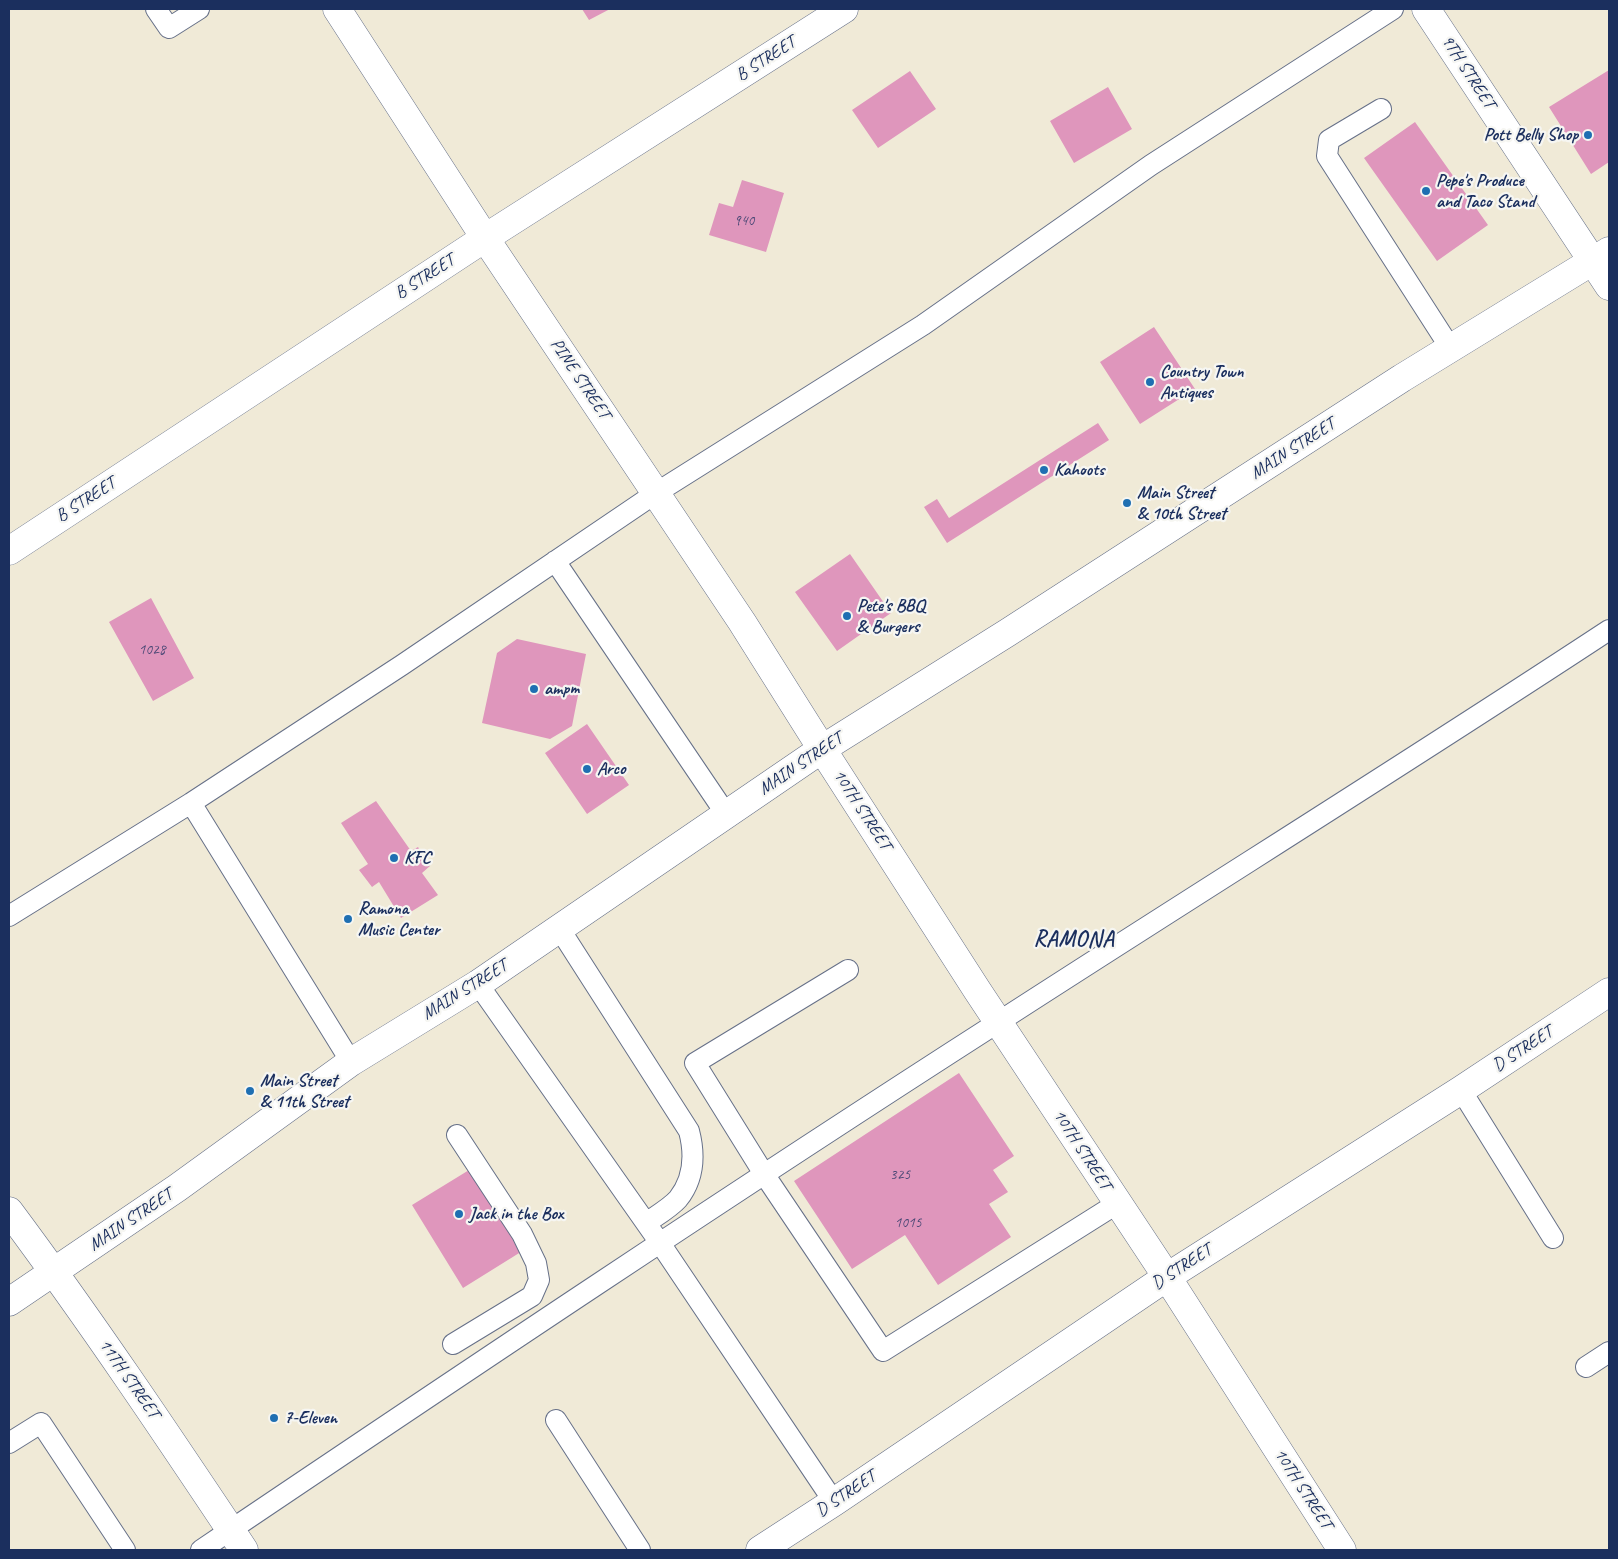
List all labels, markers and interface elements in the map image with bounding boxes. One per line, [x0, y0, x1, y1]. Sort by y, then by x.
street label: 9TH STREET [1436, 31, 1500, 113]
street label: B STREET [732, 32, 800, 86]
place label: Pott Belly Shop [1484, 124, 1578, 146]
marker: Pott Belly Shop [1582, 129, 1594, 141]
place label: Pepe's Produce and Taco Stand [1436, 170, 1535, 212]
marker: Pepe's Produce and Taco Stand [1420, 185, 1432, 197]
house number: 940 [734, 212, 754, 230]
street label: B STREET [391, 250, 459, 304]
street label: PINE STREET [545, 334, 615, 424]
place label: Country Town Antiques [1160, 361, 1243, 404]
marker: Country Town Antiques [1144, 376, 1156, 388]
street label: MAIN STREET [1247, 414, 1339, 484]
place label: Kahoots [1054, 459, 1104, 481]
marker: Kahoots [1038, 464, 1050, 476]
street label: B STREET [52, 473, 120, 527]
place label: Main Street & 10th Street [1137, 482, 1226, 524]
marker: Main Street & 10th Street [1121, 497, 1133, 509]
place label: Pete's BBQ & Burgers [857, 595, 924, 638]
marker: Pete's BBQ & Burgers [841, 610, 853, 622]
house number: 1028 [139, 641, 165, 659]
place label: ampm [544, 678, 579, 700]
marker: ampm [528, 683, 540, 695]
street label: MAIN STREET [755, 728, 847, 800]
place label: Arco [597, 758, 625, 780]
marker: Arco [581, 763, 593, 775]
street label: 10TH STREET [828, 766, 896, 854]
place label: KFC [404, 847, 431, 869]
marker: KFC [388, 852, 400, 864]
place label: Ramona Music Center [358, 898, 440, 941]
marker: Ramona Music Center [342, 913, 354, 925]
district label: RAMONA [1034, 927, 1114, 953]
street label: MAIN STREET [418, 955, 512, 1025]
street label: D STREET [1489, 1021, 1557, 1077]
place label: Main Street & 11th Street [260, 1070, 349, 1112]
marker: Main Street & 11th Street [244, 1085, 256, 1097]
street label: 10TH STREET [1048, 1106, 1116, 1194]
house number: 325 [890, 1166, 910, 1184]
street label: MAIN STREET [85, 1184, 177, 1256]
place label: Jack in the Box [469, 1203, 563, 1225]
marker: Jack in the Box [453, 1208, 465, 1220]
house number: 1015 [895, 1214, 921, 1232]
street label: D STREET [1148, 1239, 1216, 1295]
street label: 11TH STREET [94, 1335, 164, 1423]
place label: 7-Eleven [284, 1407, 337, 1429]
marker: 7-Eleven [268, 1412, 280, 1424]
street label: 10TH STREET [1269, 1445, 1337, 1533]
street label: D STREET [812, 1466, 880, 1522]

